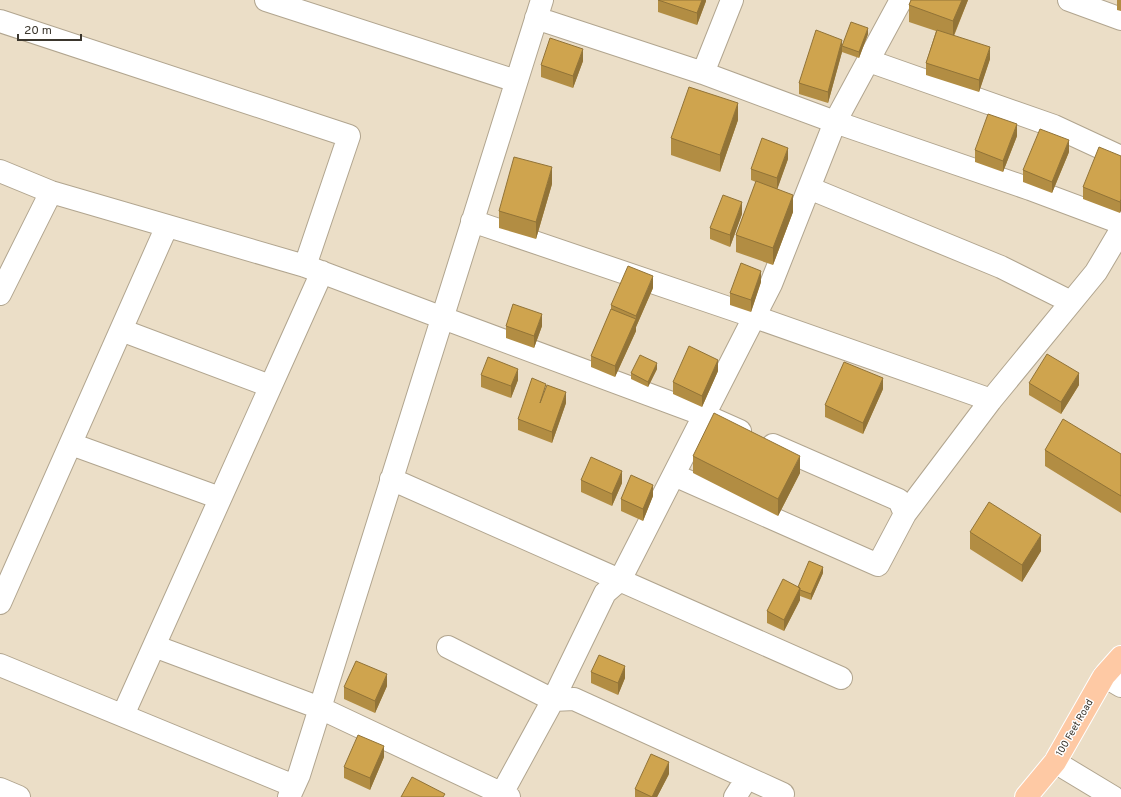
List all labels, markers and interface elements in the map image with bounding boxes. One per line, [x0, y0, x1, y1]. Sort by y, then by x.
scale bar [18, 16, 81, 42]
text: 20 m [24, 23, 52, 39]
street label: 100 Feet Road [1053, 697, 1097, 759]

